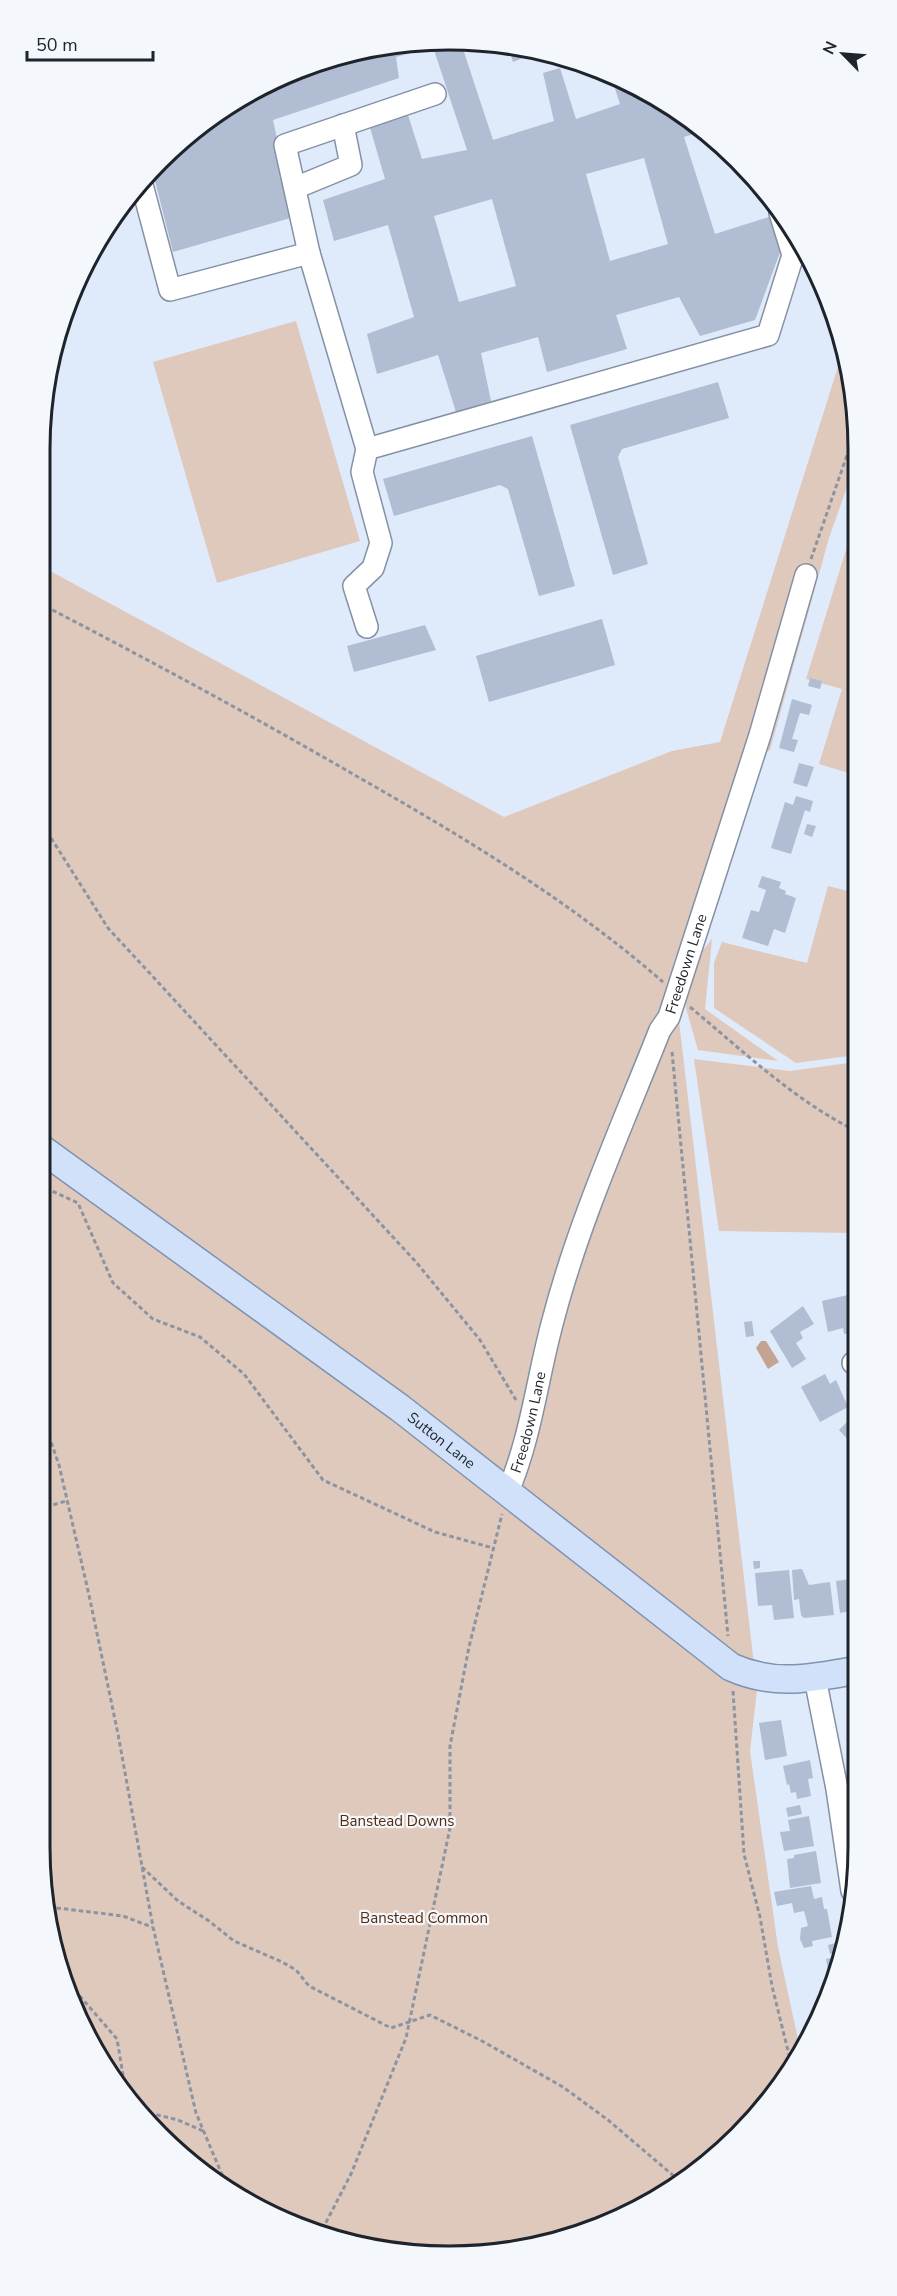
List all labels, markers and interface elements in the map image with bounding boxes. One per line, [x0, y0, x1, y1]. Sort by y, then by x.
scale bar [27, 24, 153, 62]
north arrow [813, 24, 873, 84]
text: 50 m [36, 33, 78, 57]
text: N [818, 38, 843, 58]
street label: Freedown Lane [661, 911, 712, 1016]
street label: Freedown Lane [506, 1370, 551, 1476]
street label: Sutton Lane [403, 1407, 480, 1473]
park label: Banstead Downs [339, 1811, 455, 1831]
park label: Banstead Common [360, 1908, 488, 1928]

